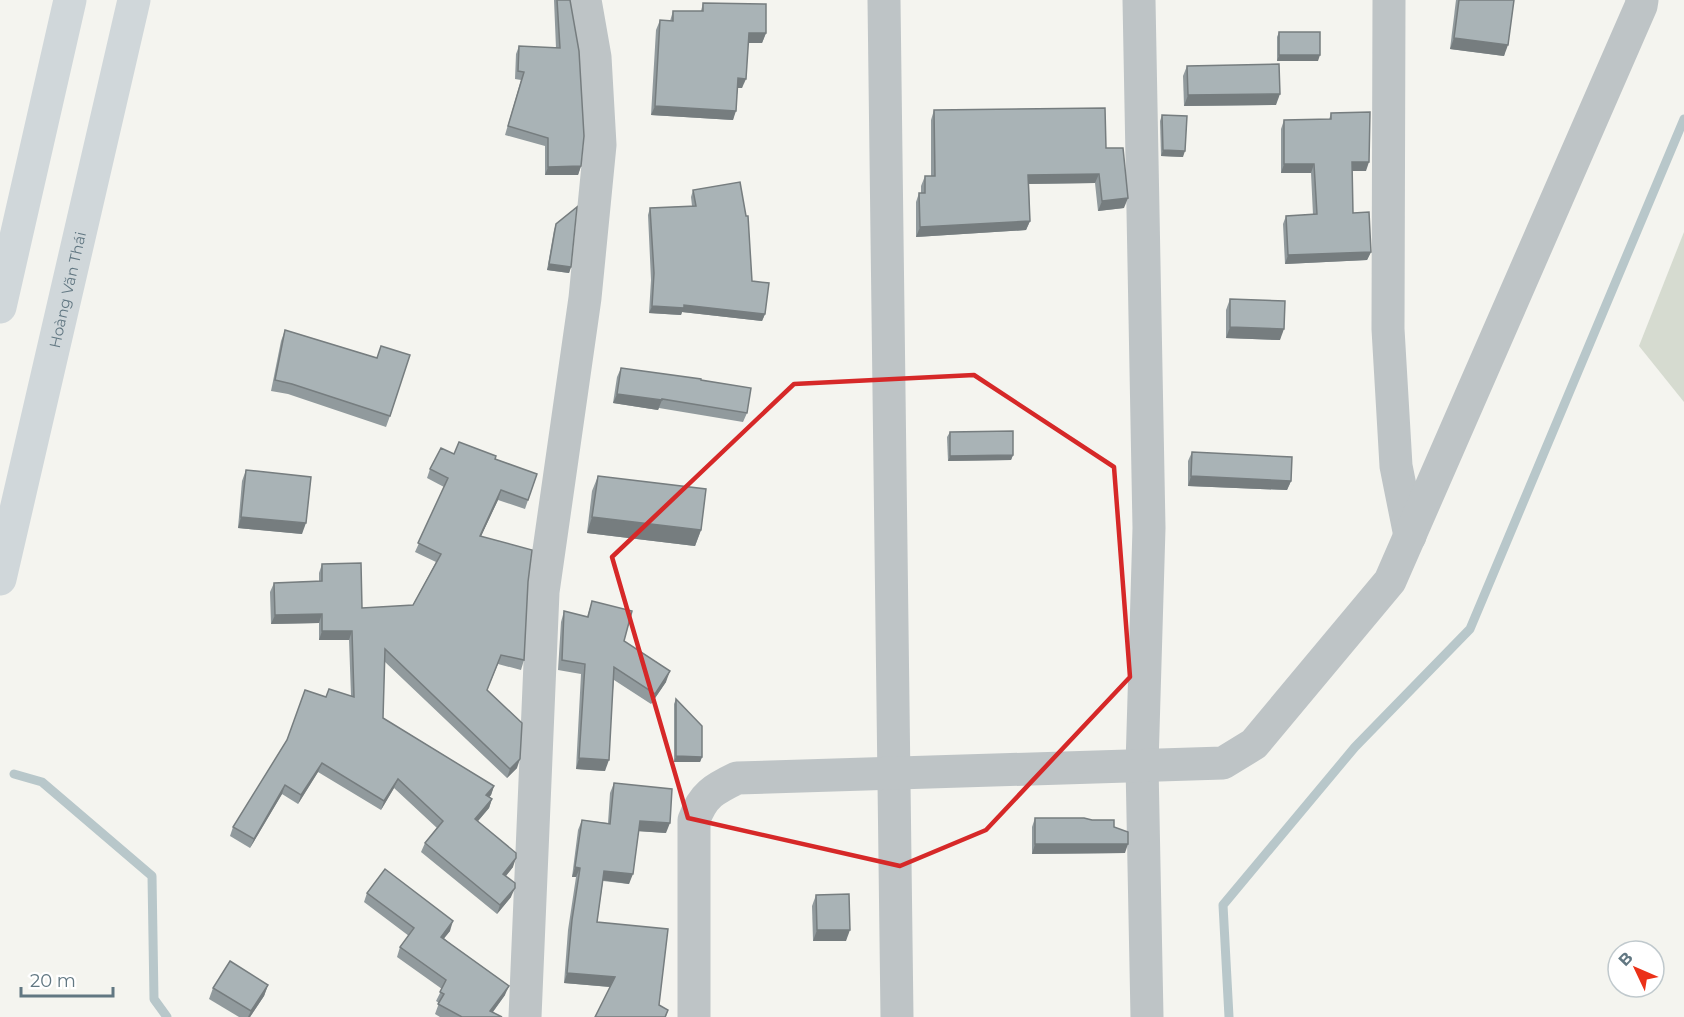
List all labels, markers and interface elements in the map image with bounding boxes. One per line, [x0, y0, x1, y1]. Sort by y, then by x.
street label: Hoàng Văn Thái [44, 230, 90, 350]
north arrow [1606, 939, 1666, 999]
text: B [1614, 948, 1637, 970]
scale bar [21, 960, 112, 998]
text: 20 m [30, 970, 76, 992]

